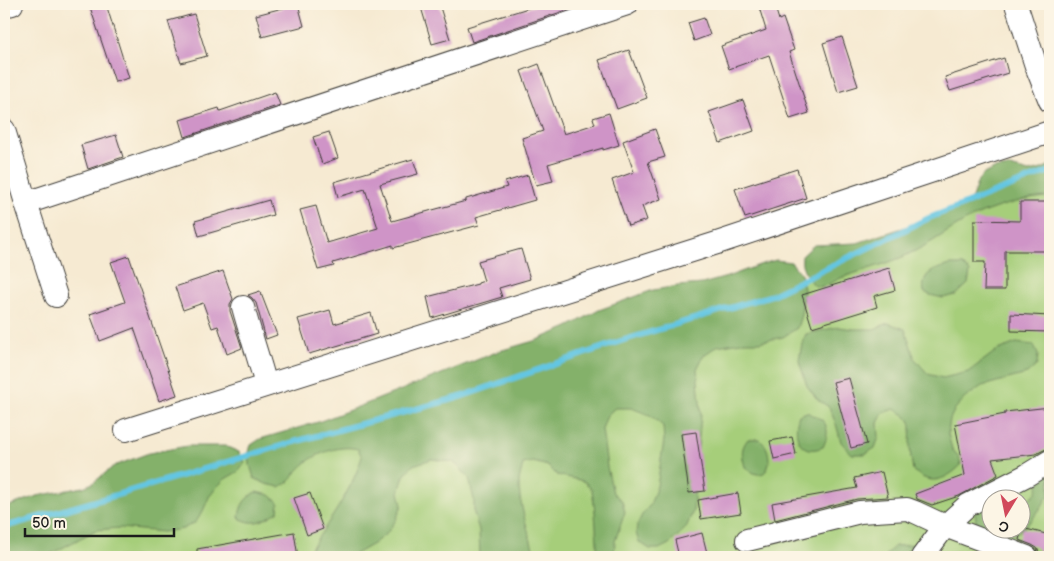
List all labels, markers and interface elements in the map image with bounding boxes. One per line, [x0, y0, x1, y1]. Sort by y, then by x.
north arrow [982, 488, 1032, 538]
scale bar [25, 506, 174, 538]
text: 50 m [32, 514, 66, 533]
text: С [997, 517, 1010, 536]

